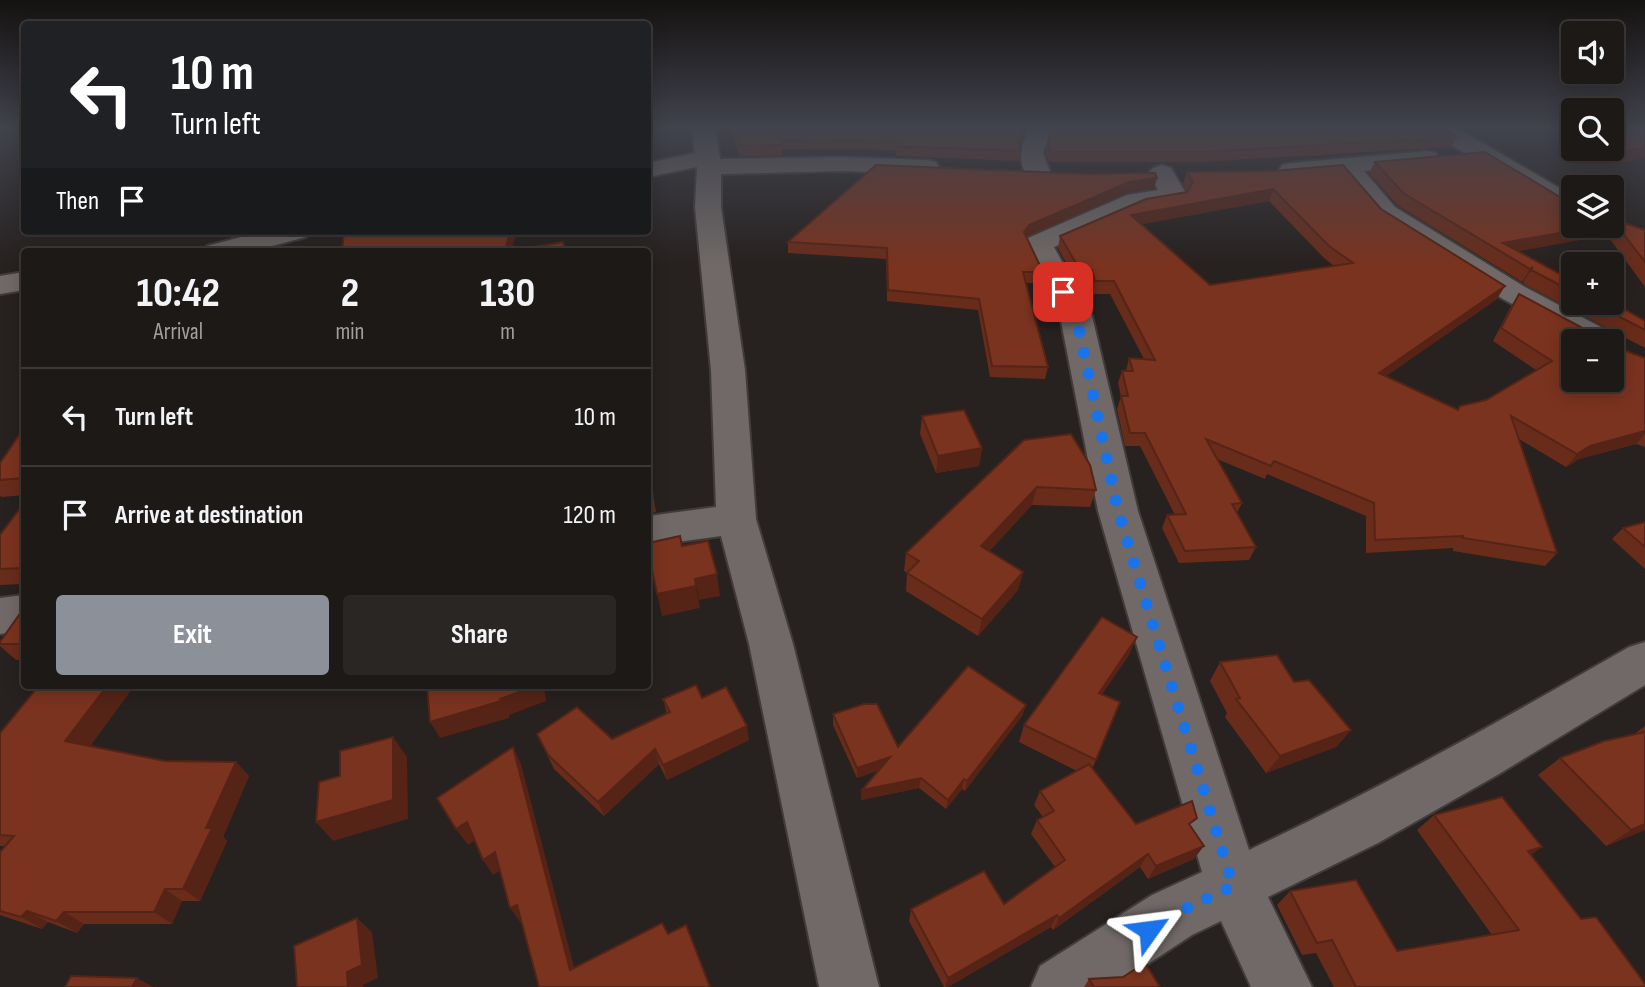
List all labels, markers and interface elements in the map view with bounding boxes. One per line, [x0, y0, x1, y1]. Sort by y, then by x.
map controls [1561, 21, 1624, 392]
button: sound [1561, 21, 1624, 84]
text: 10 m [171, 45, 254, 104]
icon: left [56, 49, 147, 140]
button: search [1561, 98, 1624, 161]
text: Turn left [171, 105, 261, 144]
button: layers [1561, 175, 1624, 238]
icon: arrive [113, 182, 151, 220]
text: Then [56, 186, 99, 217]
button: + [1561, 252, 1624, 315]
pin [1033, 262, 1093, 322]
text: 10:42 [137, 268, 220, 319]
text: 2 [341, 268, 359, 319]
text: 130 [480, 268, 535, 319]
icon: arrive [1044, 273, 1082, 311]
text: Arrival [154, 318, 203, 346]
text: min [336, 318, 364, 346]
text: m [500, 318, 515, 346]
button: − [1561, 329, 1624, 392]
icon: left [56, 398, 94, 436]
text: Turn left [115, 402, 193, 433]
text: 10 m [574, 402, 616, 433]
icon: arrive [56, 496, 94, 534]
text: Arrive at destination [115, 500, 303, 531]
text: 120 m [563, 500, 616, 531]
button: Exit [56, 595, 329, 675]
button: Share [343, 595, 616, 675]
position arrow [1112, 893, 1186, 967]

